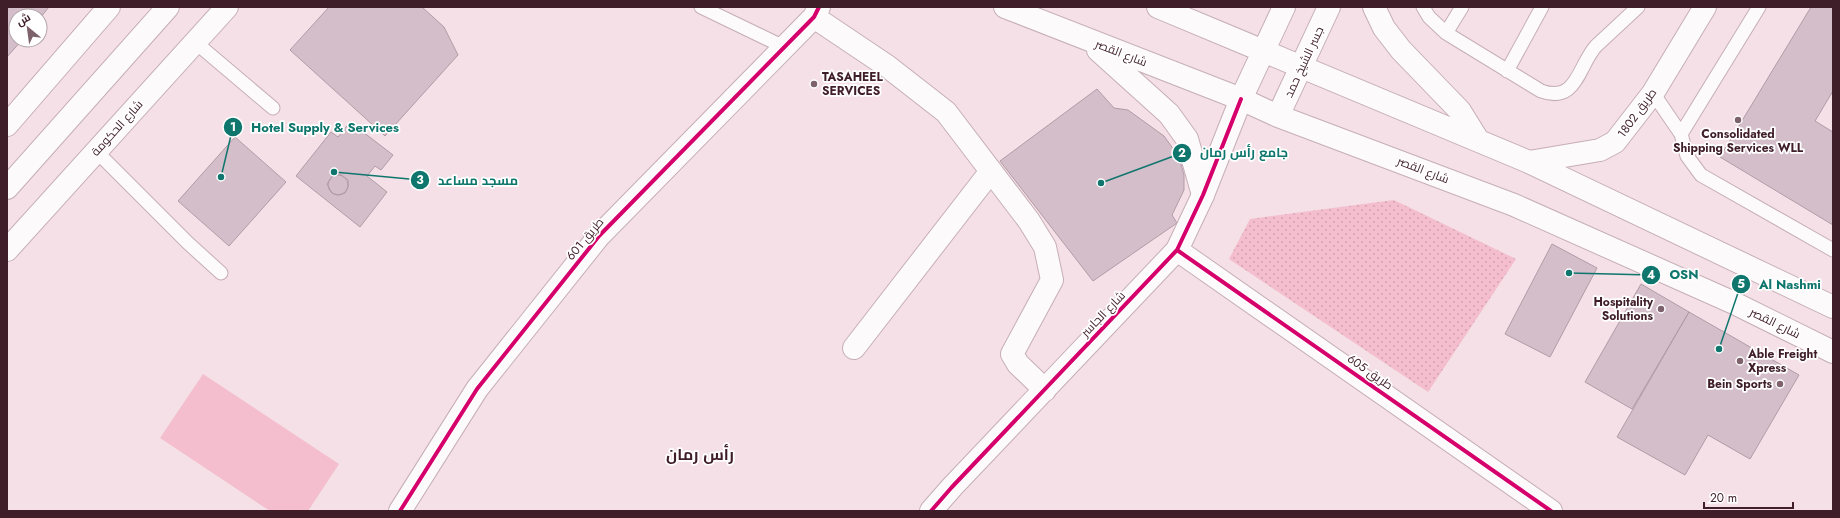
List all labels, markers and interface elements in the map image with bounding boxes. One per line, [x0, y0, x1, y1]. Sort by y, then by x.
north arrow [8, 8, 48, 48]
text: ش [13, 9, 33, 30]
street label: جسر الشيخ حمد [1280, 23, 1328, 101]
street label: شارع القصر [1091, 34, 1150, 71]
place label: TASAHEEL SERVICES [822, 68, 884, 100]
marker: TASAHEEL SERVICES [809, 79, 819, 89]
street label: طريق 1802 [1613, 85, 1661, 141]
street label: شارع الحكومة [87, 96, 147, 160]
callout: Hotel Supply & Services [223, 115, 407, 140]
marker: Consolidated Shipping Services WLL [1733, 115, 1743, 125]
text: 1 [230, 118, 236, 136]
text: Hotel Supply & Services [251, 118, 399, 137]
place label: Consolidated Shipping Services WLL [1673, 125, 1804, 157]
callout: جامع رأس رمان [1172, 140, 1296, 165]
text: جامع رأس رمان [1200, 143, 1288, 162]
text: 2 [1178, 144, 1186, 162]
street label: شارع القصر [1393, 151, 1452, 188]
callout: مسجد مساعد [410, 168, 526, 193]
text: 3 [416, 171, 424, 189]
text: مسجد مساعد [438, 171, 518, 190]
street label: طريق 601 [562, 214, 608, 264]
callout: OSN [1641, 262, 1706, 287]
text: OSN [1669, 265, 1699, 284]
text: 4 [1647, 266, 1655, 284]
callout: Al Nashmi [1731, 272, 1829, 297]
text: 5 [1737, 275, 1745, 293]
text: Al Nashmi [1758, 275, 1821, 294]
street label: شارع الجاسر [1076, 287, 1129, 342]
place label: Hospitality Solutions [1593, 293, 1654, 325]
street label: شارع القصر [1746, 303, 1803, 343]
marker: Hospitality Solutions [1656, 304, 1666, 314]
place label: Able Freight Xpress [1747, 345, 1817, 377]
street label: طريق 605 [1344, 350, 1396, 394]
marker: Able Freight Xpress [1735, 356, 1745, 366]
place label: Bein Sports [1707, 375, 1773, 393]
marker: Bein Sports [1775, 379, 1785, 389]
district label: رأس رمان [666, 443, 734, 466]
scale bar [1704, 484, 1793, 510]
text: 20 m [1710, 489, 1737, 507]

